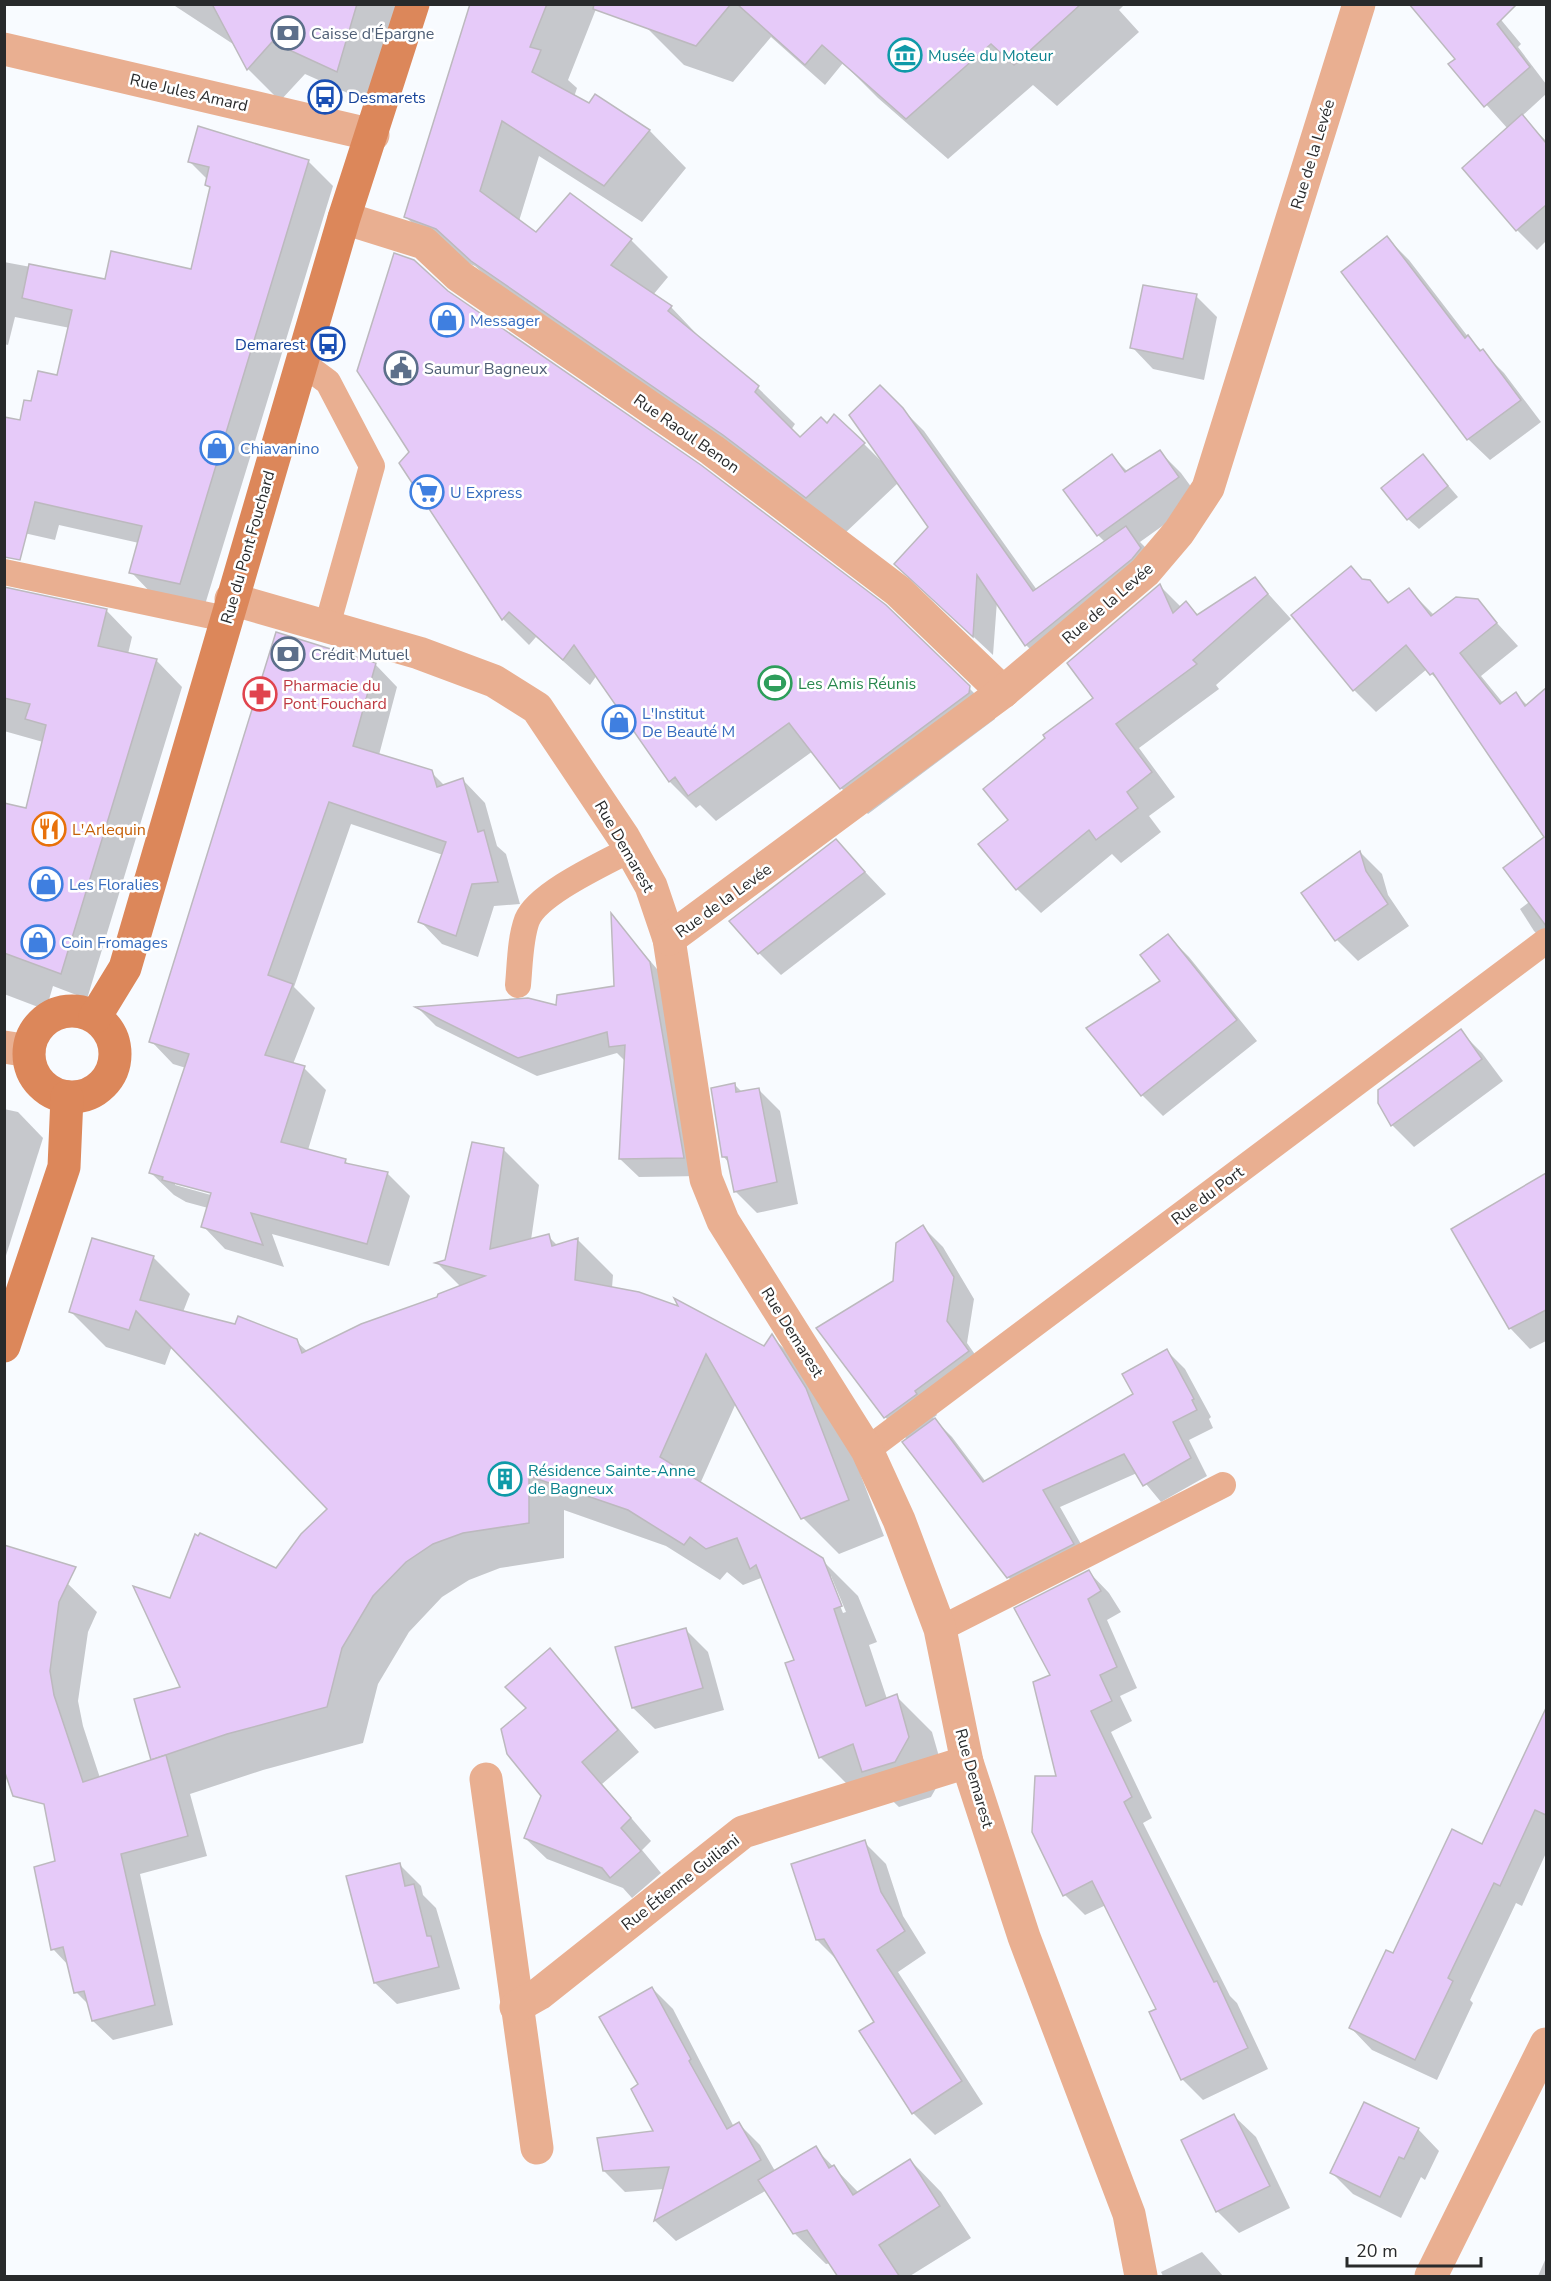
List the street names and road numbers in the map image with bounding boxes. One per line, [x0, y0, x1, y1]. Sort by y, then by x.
street label: Rue Jules Amard [128, 69, 250, 117]
street label: Rue de la Levée [1286, 97, 1340, 212]
street label: Rue Raoul Benon [629, 389, 744, 479]
street label: Rue du Pont Fouchard [216, 468, 280, 626]
street label: Rue de la Levée [1058, 558, 1158, 649]
street label: Rue Demarest [589, 797, 659, 897]
street label: Rue de la Levée [671, 858, 776, 943]
street label: Rue du Port [1167, 1161, 1249, 1230]
street label: Rue Demarest [756, 1283, 829, 1382]
street label: Rue Demarest [949, 1726, 999, 1831]
street label: Rue Étienne Guiliani [617, 1830, 744, 1936]

